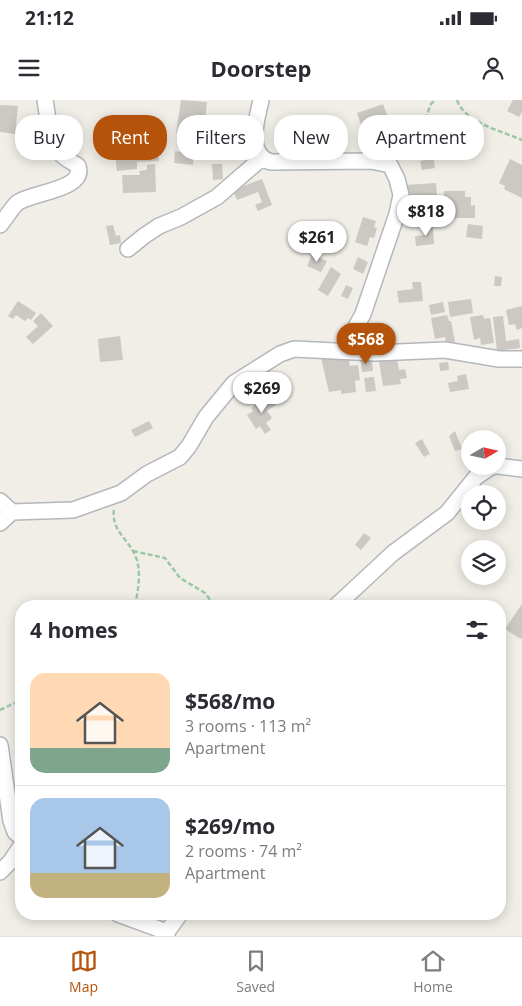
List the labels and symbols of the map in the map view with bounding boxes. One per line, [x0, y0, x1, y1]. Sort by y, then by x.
pin: $818 [396, 194, 456, 237]
pin: $261 [287, 220, 347, 263]
pin: $568 [336, 322, 396, 365]
pin: $269 [232, 372, 292, 414]
north arrow [461, 430, 506, 475]

